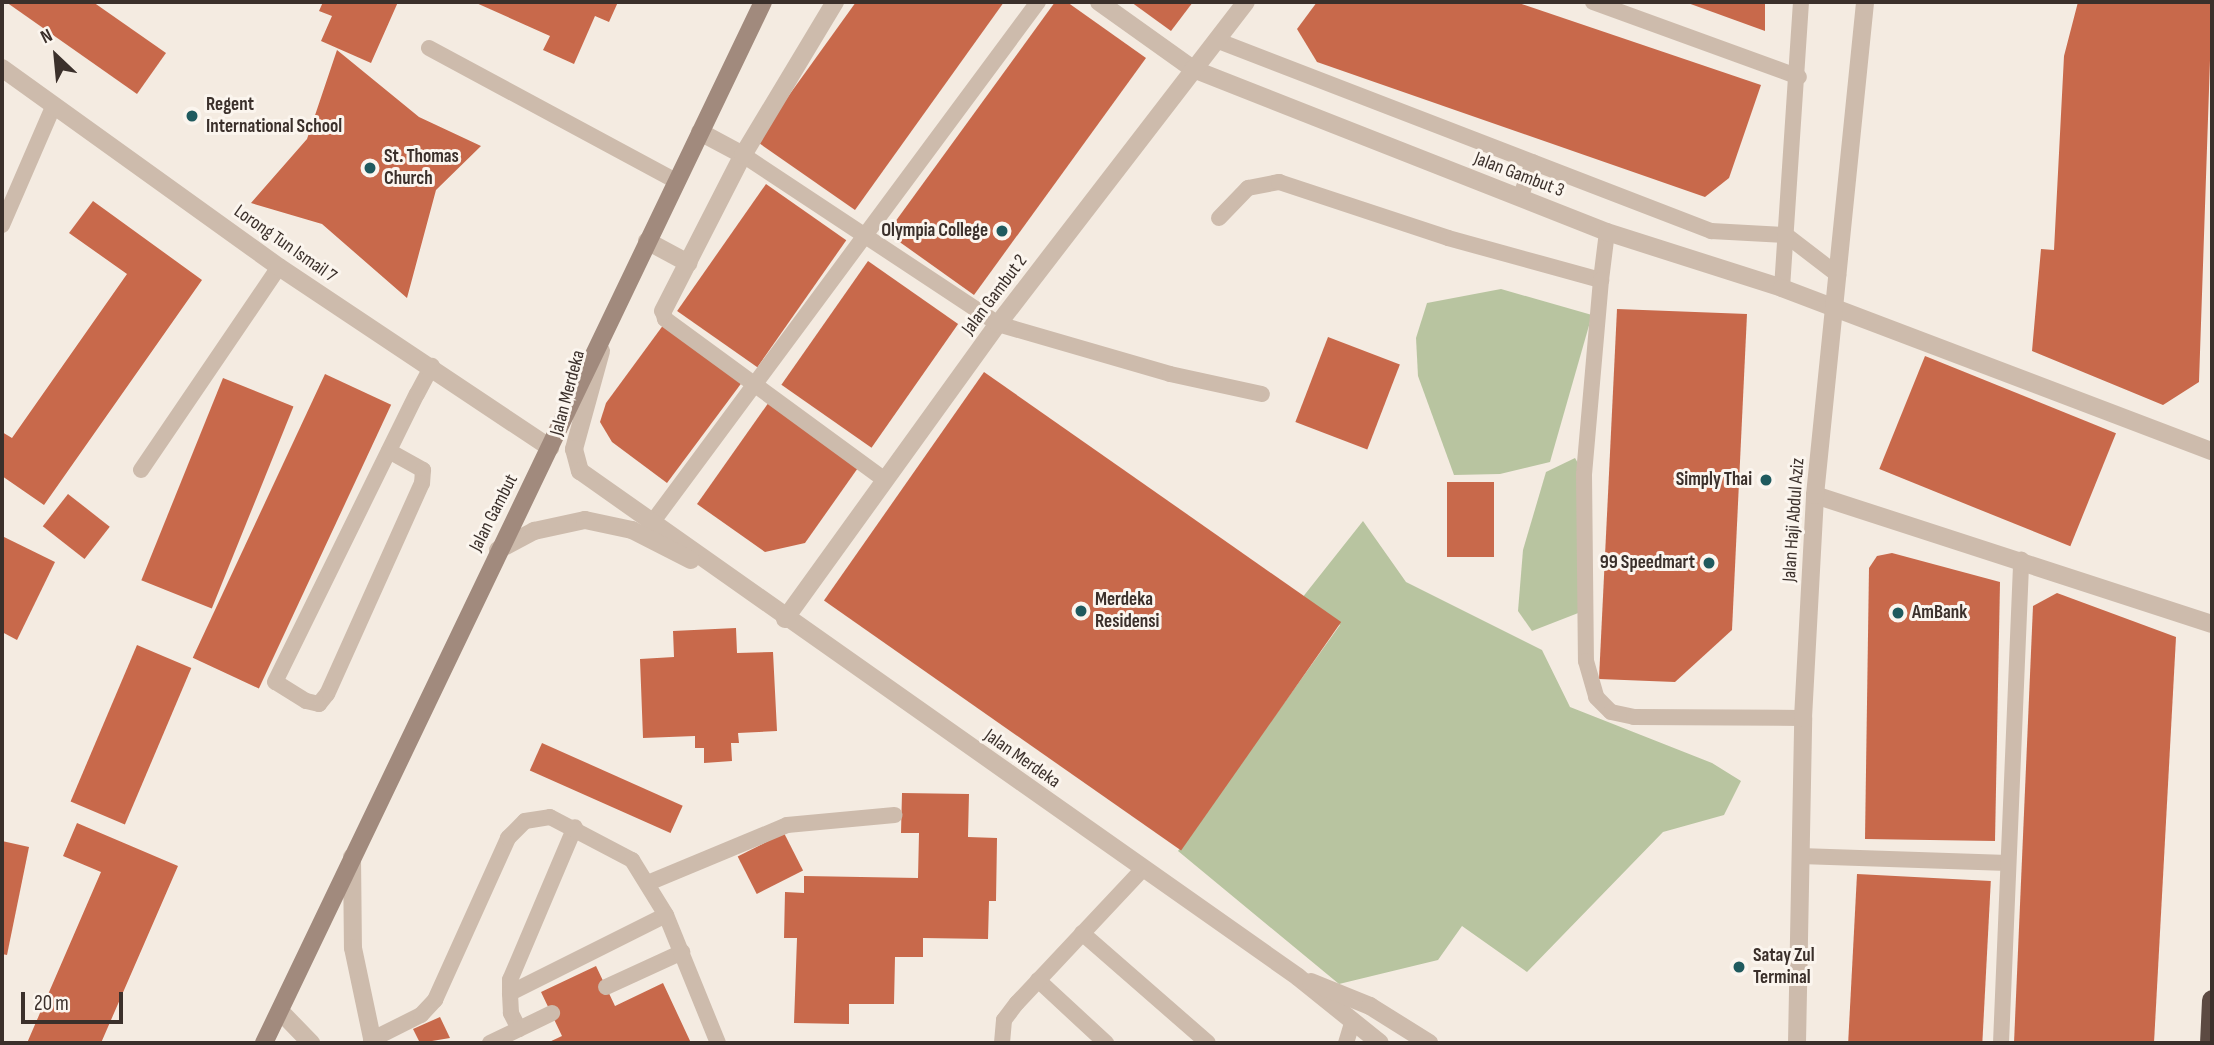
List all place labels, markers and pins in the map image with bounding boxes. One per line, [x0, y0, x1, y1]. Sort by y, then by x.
place label: Regent International School [206, 94, 342, 138]
marker: Regent International School [184, 108, 200, 124]
place label: St. Thomas Church [384, 146, 459, 190]
marker: St. Thomas Church [362, 160, 378, 176]
place label: Olympia College [881, 220, 988, 242]
marker: Olympia College [994, 223, 1010, 239]
place label: Simply Thai [1676, 469, 1752, 491]
marker: Simply Thai [1758, 472, 1774, 488]
place label: 99 Speedmart [1600, 552, 1695, 574]
marker: 99 Speedmart [1701, 555, 1717, 571]
place label: Merdeka Residensi [1095, 589, 1159, 633]
place label: AmBank [1912, 602, 1967, 624]
marker: Merdeka Residensi [1073, 603, 1089, 619]
marker: AmBank [1890, 605, 1906, 621]
place label: Satay Zul Terminal [1753, 945, 1814, 989]
marker: Satay Zul Terminal [1731, 959, 1747, 975]

